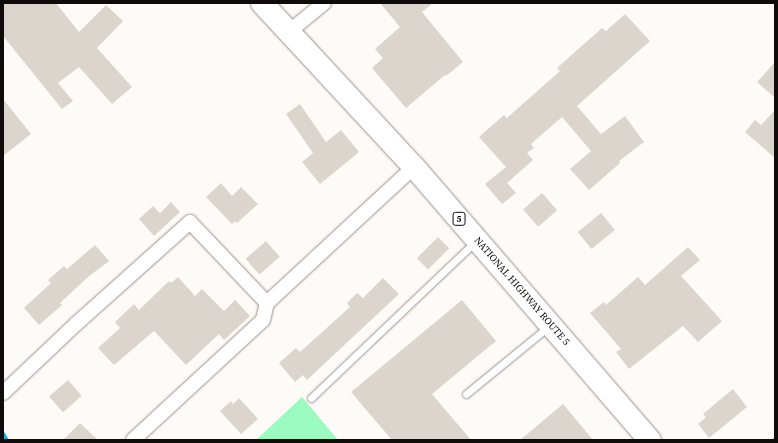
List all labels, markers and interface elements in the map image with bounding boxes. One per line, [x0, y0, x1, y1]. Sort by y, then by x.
road number: 5 [452, 212, 466, 226]
street label: NATIONAL HIGHWAY ROUTE 5 [472, 234, 572, 348]

